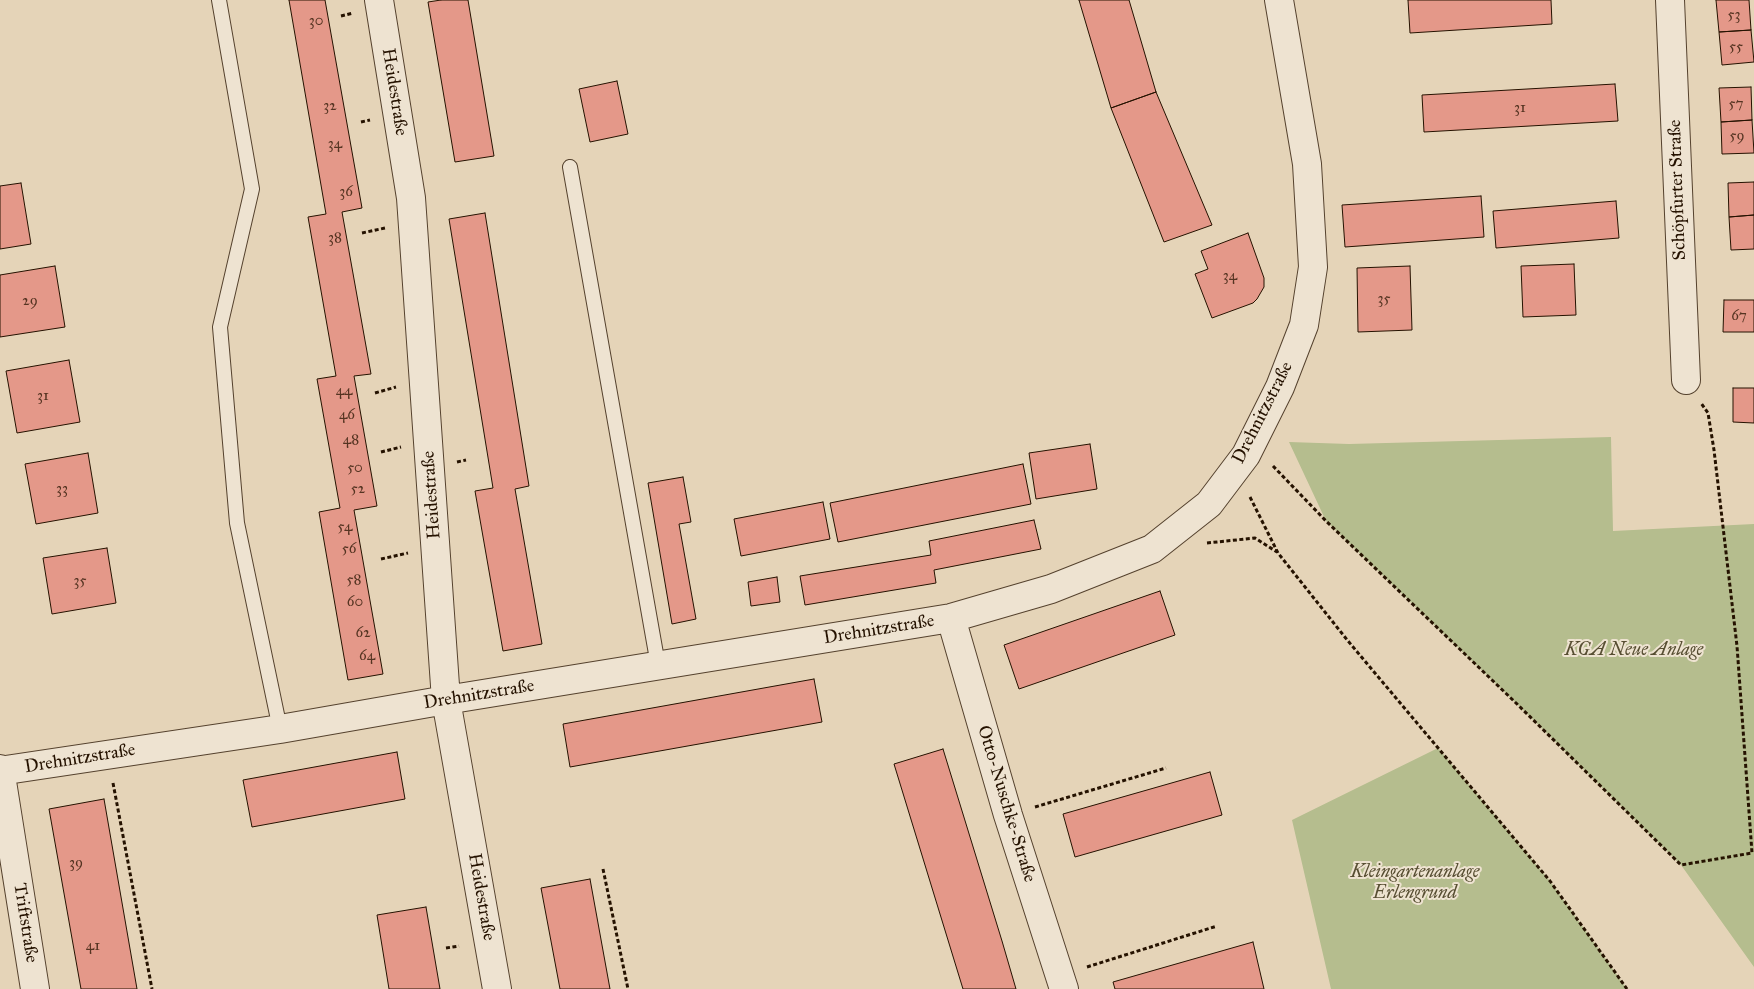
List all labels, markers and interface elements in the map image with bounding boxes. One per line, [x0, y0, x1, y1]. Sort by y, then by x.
house number: 53 [1728, 6, 1740, 24]
house number: 30 [309, 12, 323, 30]
house number: 55 [1729, 38, 1743, 56]
street label: Heidestraße [376, 47, 412, 137]
house number: 57 [1729, 95, 1743, 113]
house number: 32 [323, 97, 337, 115]
house number: 31 [1514, 99, 1526, 117]
street label: Schöpfurter Straße [1665, 119, 1691, 261]
house number: 59 [1729, 127, 1745, 145]
house number: 34 [328, 135, 342, 153]
house number: 36 [339, 183, 353, 201]
house number: 38 [328, 229, 342, 247]
house number: 34 [1223, 267, 1237, 285]
house number: 35 [1378, 290, 1390, 308]
house number: 29 [22, 292, 38, 310]
house number: 67 [1731, 307, 1747, 325]
street label: Drehnitzstraße [1228, 358, 1298, 468]
house number: 44 [336, 382, 352, 400]
house number: 31 [37, 387, 49, 405]
house number: 46 [339, 406, 355, 424]
house number: 48 [343, 431, 359, 449]
street label: Heidestraße [418, 450, 446, 540]
house number: 50 [347, 459, 363, 477]
house number: 33 [56, 480, 68, 498]
house number: 52 [351, 480, 365, 498]
house number: 54 [338, 518, 352, 536]
house number: 56 [342, 540, 356, 558]
house number: 58 [347, 571, 361, 589]
house number: 35 [74, 572, 86, 590]
house number: 60 [347, 593, 363, 611]
street label: Drehnitzstraße [822, 611, 936, 649]
house number: 62 [355, 624, 371, 642]
park label: KGA Neue Anlage [1565, 640, 1703, 662]
house number: 64 [359, 647, 375, 665]
street label: Drehnitzstraße [422, 676, 536, 714]
street label: Otto-Nuschke-Straße [972, 723, 1040, 885]
street label: Drehnitzstraße [23, 740, 137, 778]
street label: Heidestraße [463, 852, 499, 942]
house number: 39 [69, 854, 83, 872]
park label: Kleingartenanlage Erlengrund [1351, 862, 1479, 904]
street label: Triftstraße [8, 882, 42, 964]
house number: 41 [86, 937, 100, 955]

